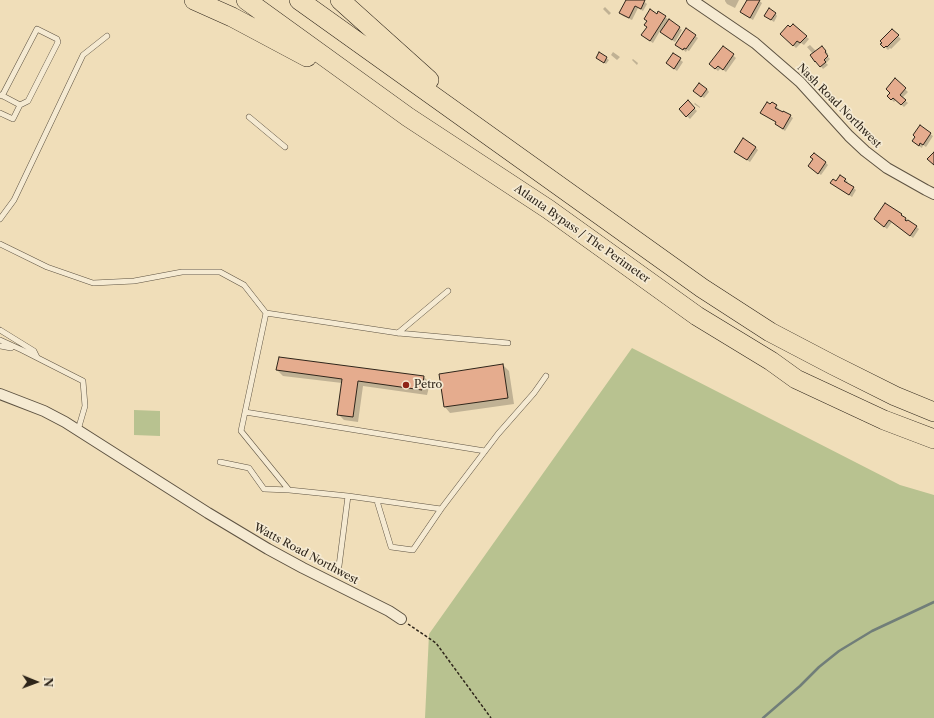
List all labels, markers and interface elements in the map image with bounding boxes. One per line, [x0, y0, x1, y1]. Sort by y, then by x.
street label: Nash Road Northwest [794, 61, 884, 151]
street label: Atlanta Bypass / The Perimeter [512, 182, 652, 286]
place label: Petro [414, 378, 442, 392]
marker: Petro [401, 380, 411, 390]
street label: Watts Road Northwest [251, 521, 361, 587]
north arrow [16, 662, 56, 702]
text: N [41, 677, 55, 687]

